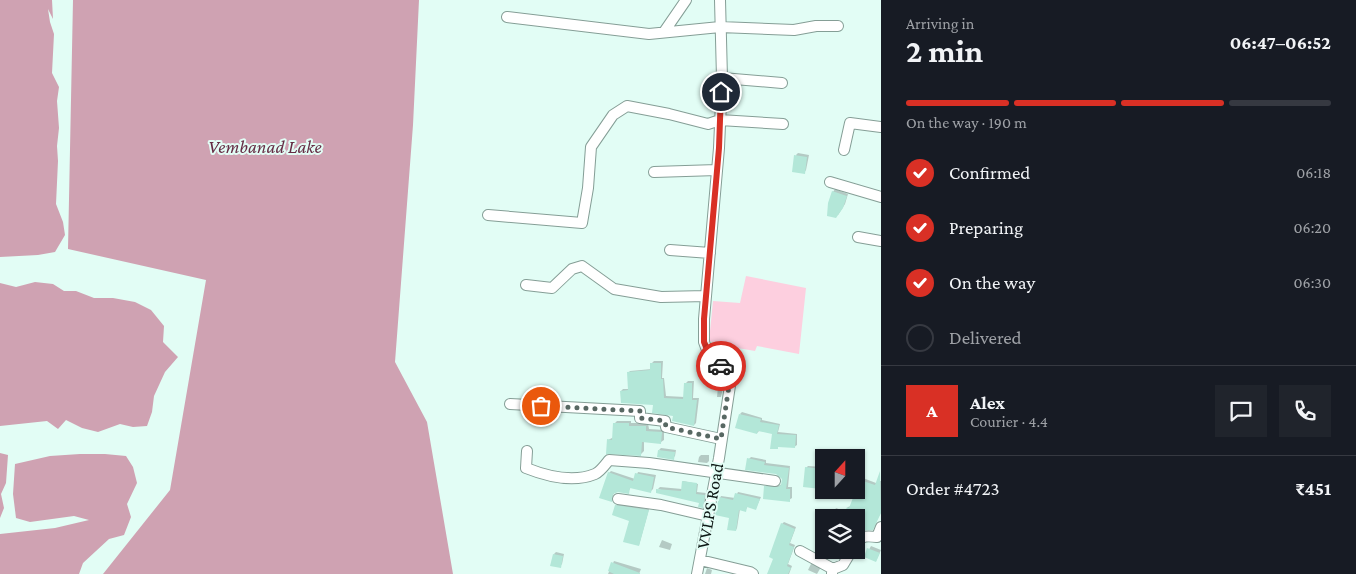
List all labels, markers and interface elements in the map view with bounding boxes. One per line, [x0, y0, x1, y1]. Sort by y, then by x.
text: Arriving in [906, 15, 974, 32]
text: 06:47–06:52 [1230, 32, 1331, 53]
text: 2 min [906, 33, 983, 69]
pin [700, 71, 742, 113]
icon: home [707, 78, 735, 106]
text: On the way · 190 m [906, 114, 1027, 131]
water label: Vembanad Lake [208, 136, 322, 157]
icon: check [906, 159, 934, 187]
text: Confirmed [949, 162, 1030, 183]
text: 06:18 [1296, 164, 1331, 181]
icon: check [906, 214, 934, 242]
text: Preparing [949, 217, 1023, 238]
text: 06:20 [1294, 219, 1331, 236]
icon: check [906, 269, 934, 297]
text: On the way [949, 272, 1035, 293]
text: 06:30 [1294, 274, 1331, 291]
text: Delivered [949, 327, 1022, 348]
courier [696, 341, 746, 391]
icon: car [707, 352, 735, 380]
pin [520, 385, 562, 427]
button: chat [1215, 385, 1267, 437]
button: phone [1279, 385, 1331, 437]
icon: bag [527, 392, 555, 420]
text: Alex [970, 392, 1005, 413]
text: A [926, 400, 938, 421]
text: Courier · 4.4 [970, 413, 1048, 430]
north arrow [815, 449, 865, 499]
map controls [815, 449, 865, 559]
street label: VVLPS Road [693, 461, 727, 551]
text: Order #4723 [906, 478, 1000, 499]
text: ₹451 [1295, 478, 1331, 499]
button: layers [815, 509, 865, 559]

